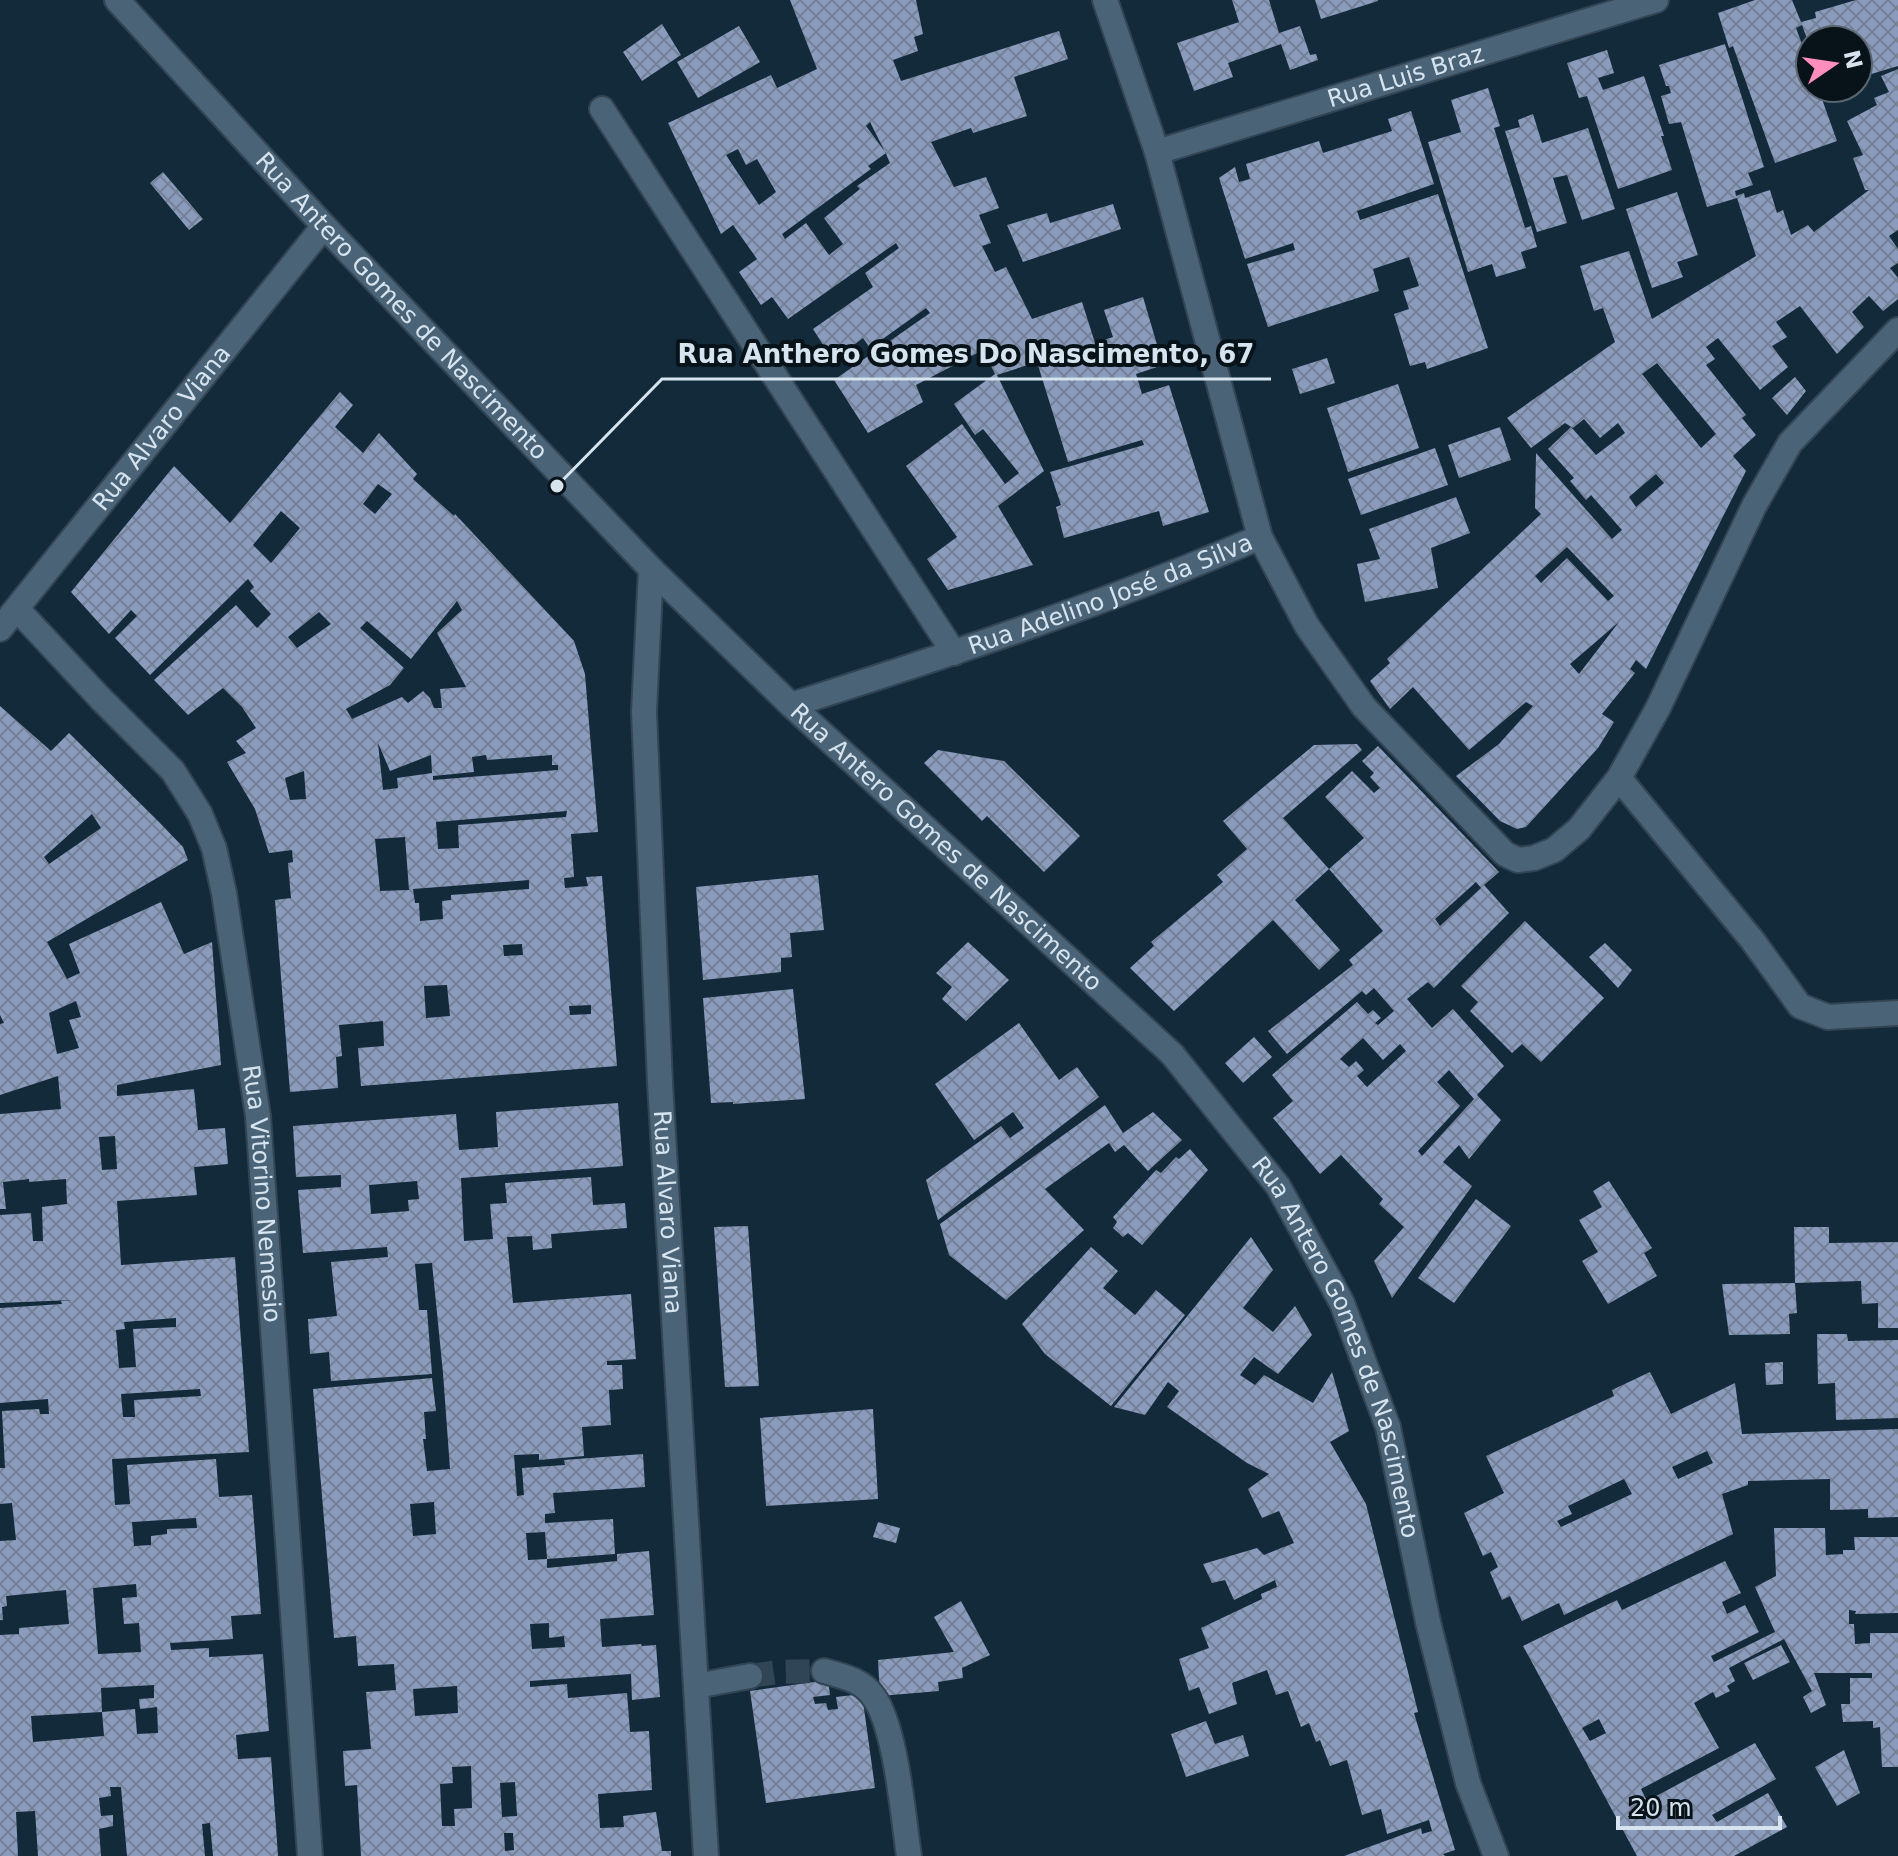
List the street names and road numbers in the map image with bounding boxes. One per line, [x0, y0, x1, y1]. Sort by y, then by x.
street label: Rua Luis Braz [1324, 39, 1487, 113]
street label: Rua Antero Gomes de Nascimento [250, 147, 553, 466]
street label: Rua Alvaro Viana [87, 340, 237, 516]
street label: Rua Adelino José da Silva [964, 528, 1257, 660]
street label: Rua Antero Gomes de Nascimento [785, 698, 1108, 997]
street label: Rua Vitorino Nemesio [236, 1063, 286, 1324]
street label: Rua Alvaro Viana [648, 1110, 688, 1315]
street label: Rua Antero Gomes de Nascimento [1246, 1151, 1424, 1541]

